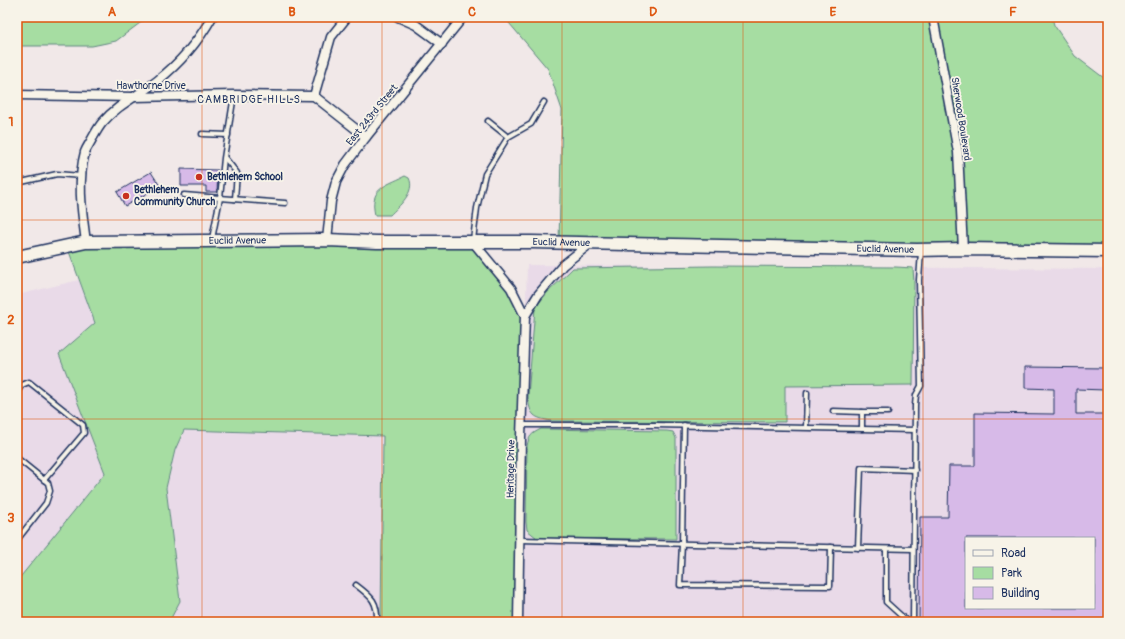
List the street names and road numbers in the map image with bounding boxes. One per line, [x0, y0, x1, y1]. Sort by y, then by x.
street label: Sherwood Boulevard [948, 76, 974, 162]
street label: Hawthorne Drive [116, 80, 186, 92]
street label: East 243rd Street [344, 81, 401, 148]
street label: Euclid Avenue [209, 235, 266, 247]
street label: Euclid Avenue [533, 236, 590, 249]
street label: Euclid Avenue [856, 243, 914, 256]
street label: Heritage Drive [504, 440, 518, 498]

